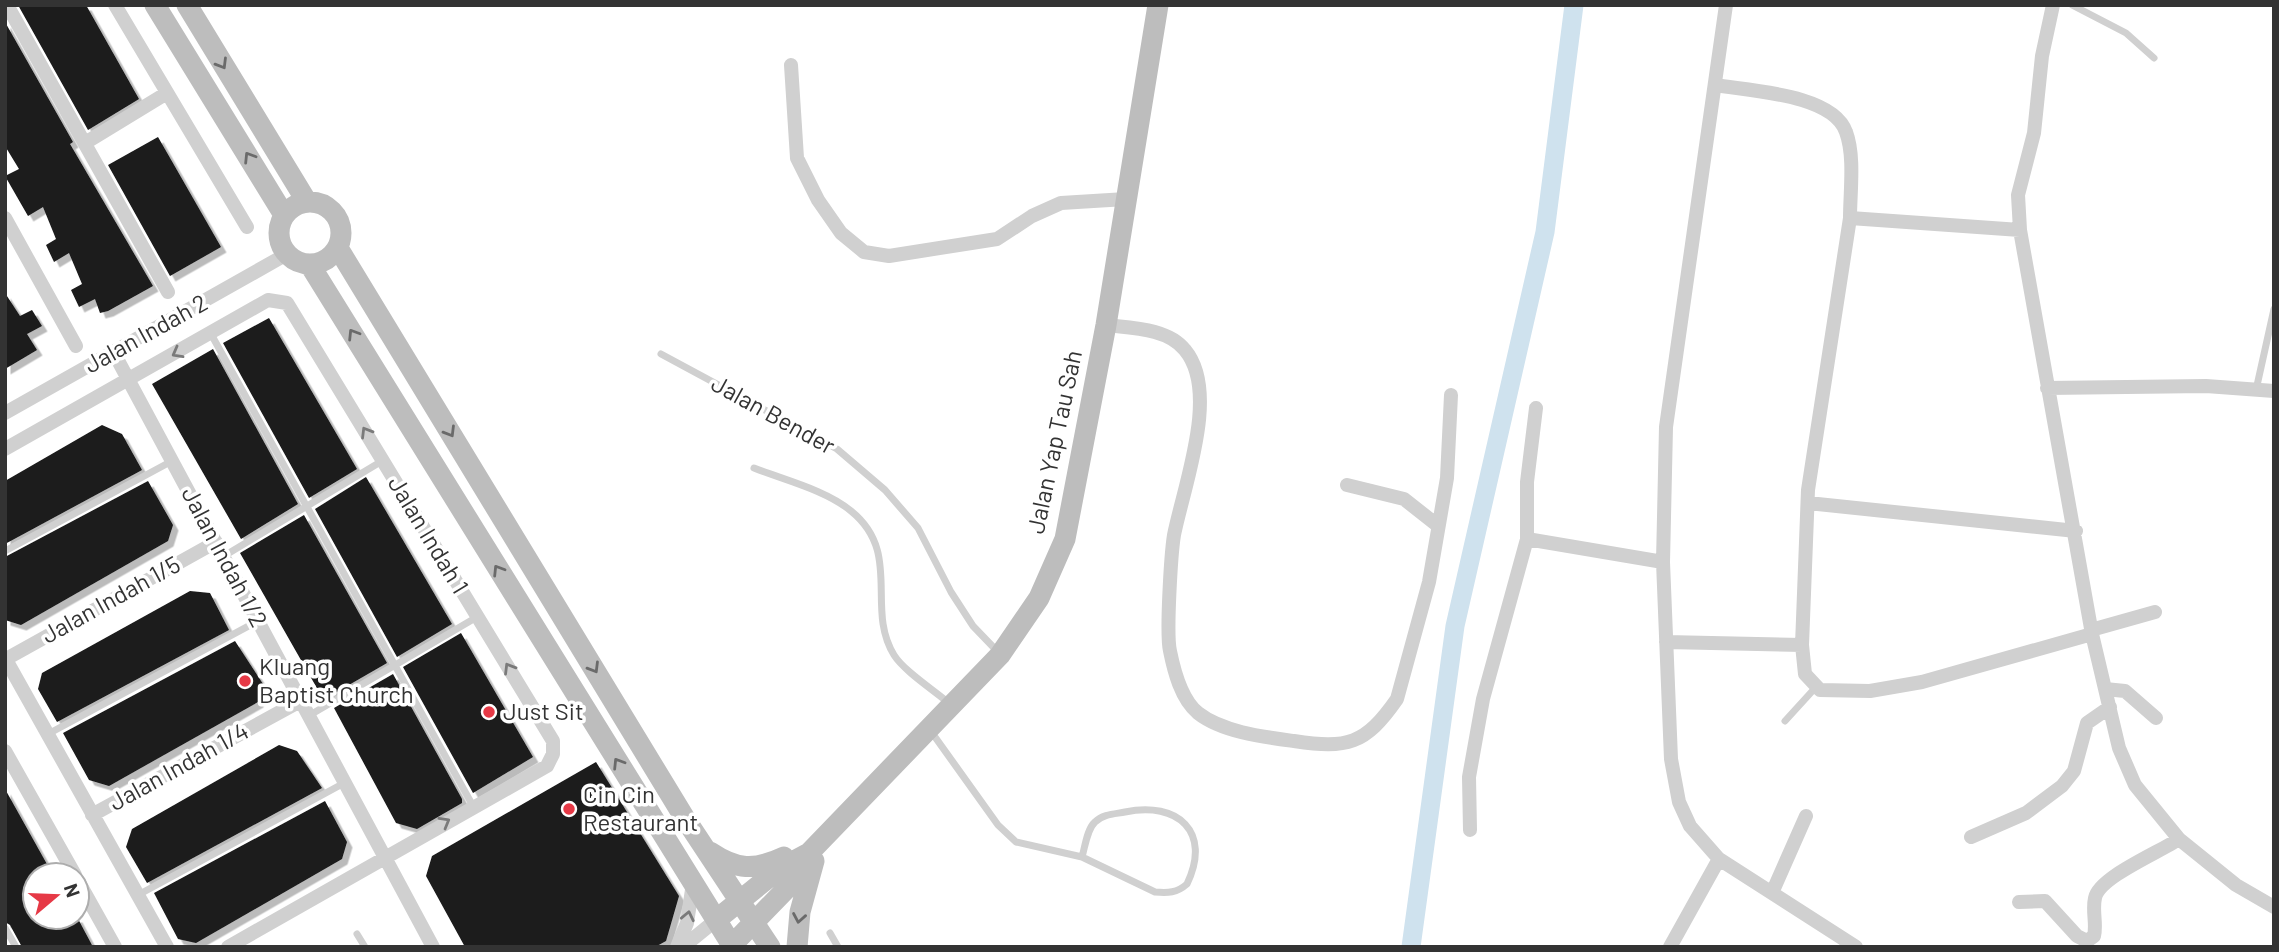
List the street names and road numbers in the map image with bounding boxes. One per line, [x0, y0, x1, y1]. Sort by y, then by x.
street label: Jalan Indah 2 [79, 287, 212, 378]
street label: Jalan Yap Tau Sah [1020, 347, 1087, 536]
street label: Jalan Bender [707, 368, 841, 460]
street label: Jalan Indah 1 [383, 470, 476, 598]
street label: Jalan Indah 1/2 [176, 481, 274, 631]
street label: Jalan Indah 1/5 [36, 549, 185, 649]
street label: Jalan Indah 1/4 [103, 715, 253, 816]

